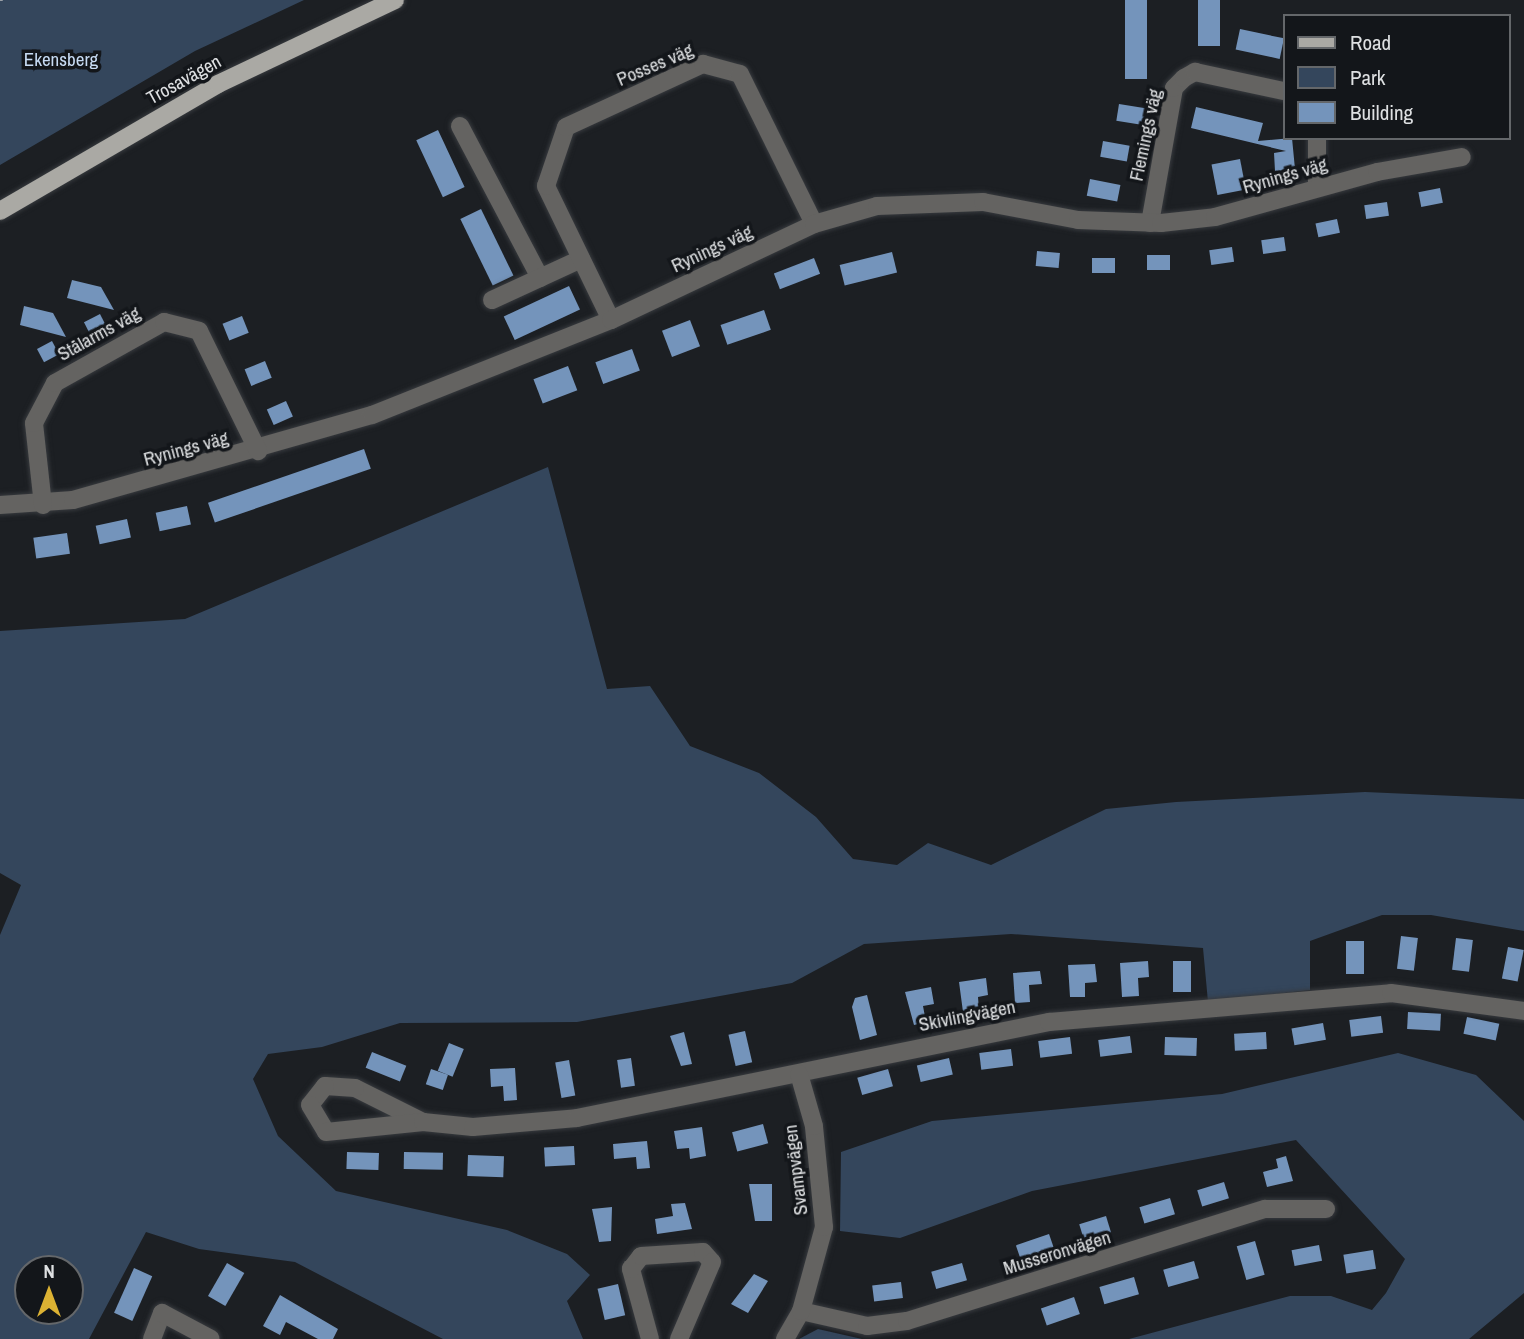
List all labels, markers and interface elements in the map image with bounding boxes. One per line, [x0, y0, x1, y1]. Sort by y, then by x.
legend [1282, 14, 1510, 140]
text: Road [1350, 28, 1391, 57]
street label: Posses väg [613, 39, 697, 91]
park label: Ekensberg [24, 49, 98, 71]
street label: Trosavägen [143, 50, 225, 110]
text: Park [1350, 63, 1385, 92]
street label: Flemings väg [1125, 87, 1167, 183]
text: Building [1350, 98, 1413, 127]
street label: Rynings väg [1240, 153, 1330, 199]
street label: Rynings väg [668, 220, 756, 278]
street label: Stålarms väg [54, 302, 144, 366]
street label: Rynings väg [141, 427, 231, 471]
street label: Skivlingvägen [917, 995, 1017, 1037]
street label: Svampvägen [779, 1123, 813, 1217]
street label: Musseronvägen [1001, 1226, 1113, 1280]
north arrow [14, 1255, 84, 1325]
text: N [43, 1258, 55, 1284]

